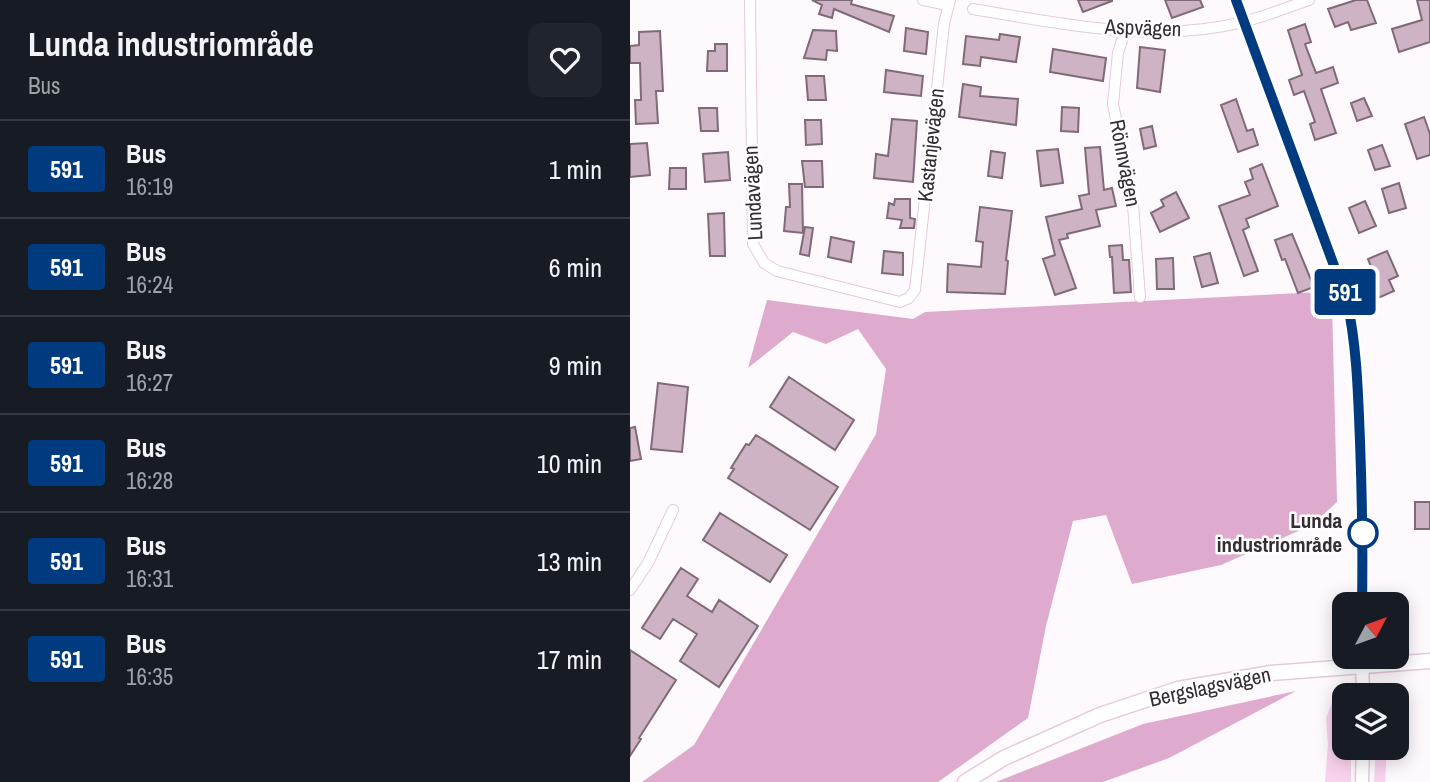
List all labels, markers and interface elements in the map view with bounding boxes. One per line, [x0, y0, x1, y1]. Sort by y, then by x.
street label: Aspvägen [1103, 12, 1182, 43]
text: Lunda industriområde [28, 22, 314, 66]
button: heart [528, 23, 602, 97]
text: Bus [28, 70, 61, 101]
street label: Kastanjevägen [910, 87, 951, 203]
street label: Rönnvägen [1103, 117, 1148, 209]
text: Bus [126, 136, 166, 171]
street label: Lundavägen [736, 145, 769, 241]
text: 1 min [549, 152, 602, 187]
text: 591 [50, 153, 83, 185]
text: 16:19 [126, 171, 173, 202]
text: Bus [126, 234, 166, 269]
text: 6 min [549, 250, 602, 285]
text: 591 [50, 251, 83, 283]
text: 16:24 [126, 269, 173, 300]
line badge: 591 [1305, 269, 1385, 315]
text: 591 [1329, 276, 1361, 308]
text: Bus [126, 332, 166, 367]
text: 9 min [549, 348, 602, 383]
text: 591 [50, 349, 83, 381]
text: 16:27 [126, 367, 173, 398]
text: Bus [126, 430, 166, 465]
text: 10 min [537, 446, 602, 481]
text: 591 [50, 447, 83, 479]
text: 16:28 [126, 465, 173, 496]
place label: Lunda industriområde [1217, 506, 1342, 559]
marker: Lunda industriområde [1348, 518, 1378, 548]
text: Bus [126, 528, 166, 563]
text: 13 min [537, 544, 602, 579]
text: 591 [50, 545, 83, 577]
text: 16:31 [126, 563, 173, 594]
north arrow [1332, 592, 1409, 668]
map controls [1332, 592, 1409, 760]
text: Bus [126, 626, 166, 661]
text: 17 min [537, 642, 602, 677]
text: 591 [50, 643, 83, 675]
street label: Bergslagsvägen [1146, 659, 1273, 714]
text: 16:35 [126, 661, 173, 692]
button: layers [1332, 683, 1409, 760]

